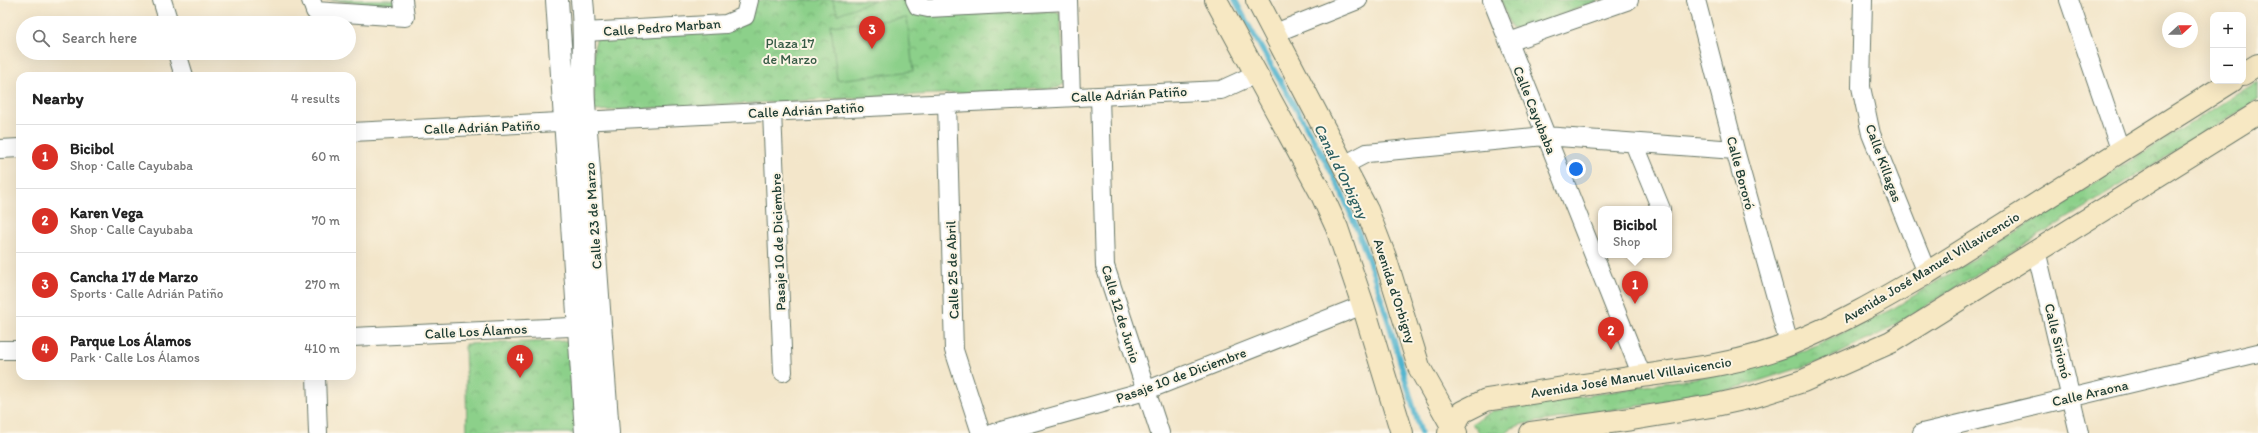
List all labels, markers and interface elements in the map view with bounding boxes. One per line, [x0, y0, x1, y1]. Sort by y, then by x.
north arrow [2162, 12, 2198, 48]
map controls [2210, 12, 2246, 84]
button: + [2210, 12, 2246, 48]
street label: Calle Pedro Marban [603, 15, 721, 40]
search box [16, 16, 356, 60]
pin: 3 [859, 16, 885, 49]
icon: search [30, 27, 52, 49]
text: Search here [62, 29, 137, 47]
park label: Plaza 17 de Marzo [763, 35, 817, 68]
button: − [2210, 48, 2246, 84]
street label: Calle Cayubaba [1509, 64, 1560, 157]
street label: Calle Adrián Patiño [1070, 83, 1188, 106]
text: Nearby [32, 88, 84, 108]
text: 4 results [291, 91, 340, 106]
street label: Calle Adrián Patiño [747, 99, 865, 122]
street label: Calle Adrián Patiño [424, 117, 540, 138]
water label: Canal d'Orbigny [1310, 121, 1373, 223]
street label: Calle Killagas [1862, 122, 1906, 205]
street label: Calle Bororó [1723, 134, 1758, 212]
text: Bicibol [70, 140, 114, 158]
text: 1 [42, 149, 48, 164]
text: 60 m [311, 149, 340, 164]
text: Shop · Calle Cayubaba [70, 158, 193, 173]
your location [1566, 159, 1586, 179]
street label: Calle 23 de Marzo [581, 162, 606, 270]
street label: Pasaje 10 de Diciembre [768, 173, 789, 311]
text: Karen Vega [70, 204, 143, 222]
popup [1598, 206, 1672, 258]
street label: Avenida José Manuel Villavicencio [1840, 208, 2023, 327]
text: 2 [42, 213, 48, 228]
text: 70 m [312, 213, 340, 228]
text: Bicibol [1613, 216, 1657, 234]
street label: Calle 25 de Abril [942, 220, 963, 319]
text: Shop · Calle Cayubaba [70, 222, 193, 237]
text: Shop [1613, 234, 1640, 249]
street label: Avenida d'Orbigny [1370, 237, 1420, 346]
street label: Calle 12 de Junio [1098, 263, 1144, 365]
text: Cancha 17 de Marzo [70, 268, 198, 286]
pin: 1 [1622, 271, 1648, 304]
text: 3 [41, 277, 49, 292]
text: 270 m [305, 277, 340, 292]
text: Sports · Calle Adrián Patiño [70, 286, 223, 301]
street label: Calle Sirionó [2041, 302, 2074, 380]
pin: 2 [1598, 317, 1624, 350]
street label: Calle Los Álamos [424, 320, 528, 343]
text: Parque Los Álamos [70, 332, 191, 350]
text: 4 [41, 341, 49, 356]
text: 410 m [304, 341, 340, 356]
street label: Pasaje 10 de Diciembre [1114, 344, 1249, 407]
pin: 4 [507, 345, 533, 378]
text: Park · Calle Los Álamos [70, 350, 200, 365]
street label: Avenida José Manuel Villavicencio [1529, 353, 1733, 402]
street label: Calle Araona [2050, 376, 2130, 411]

